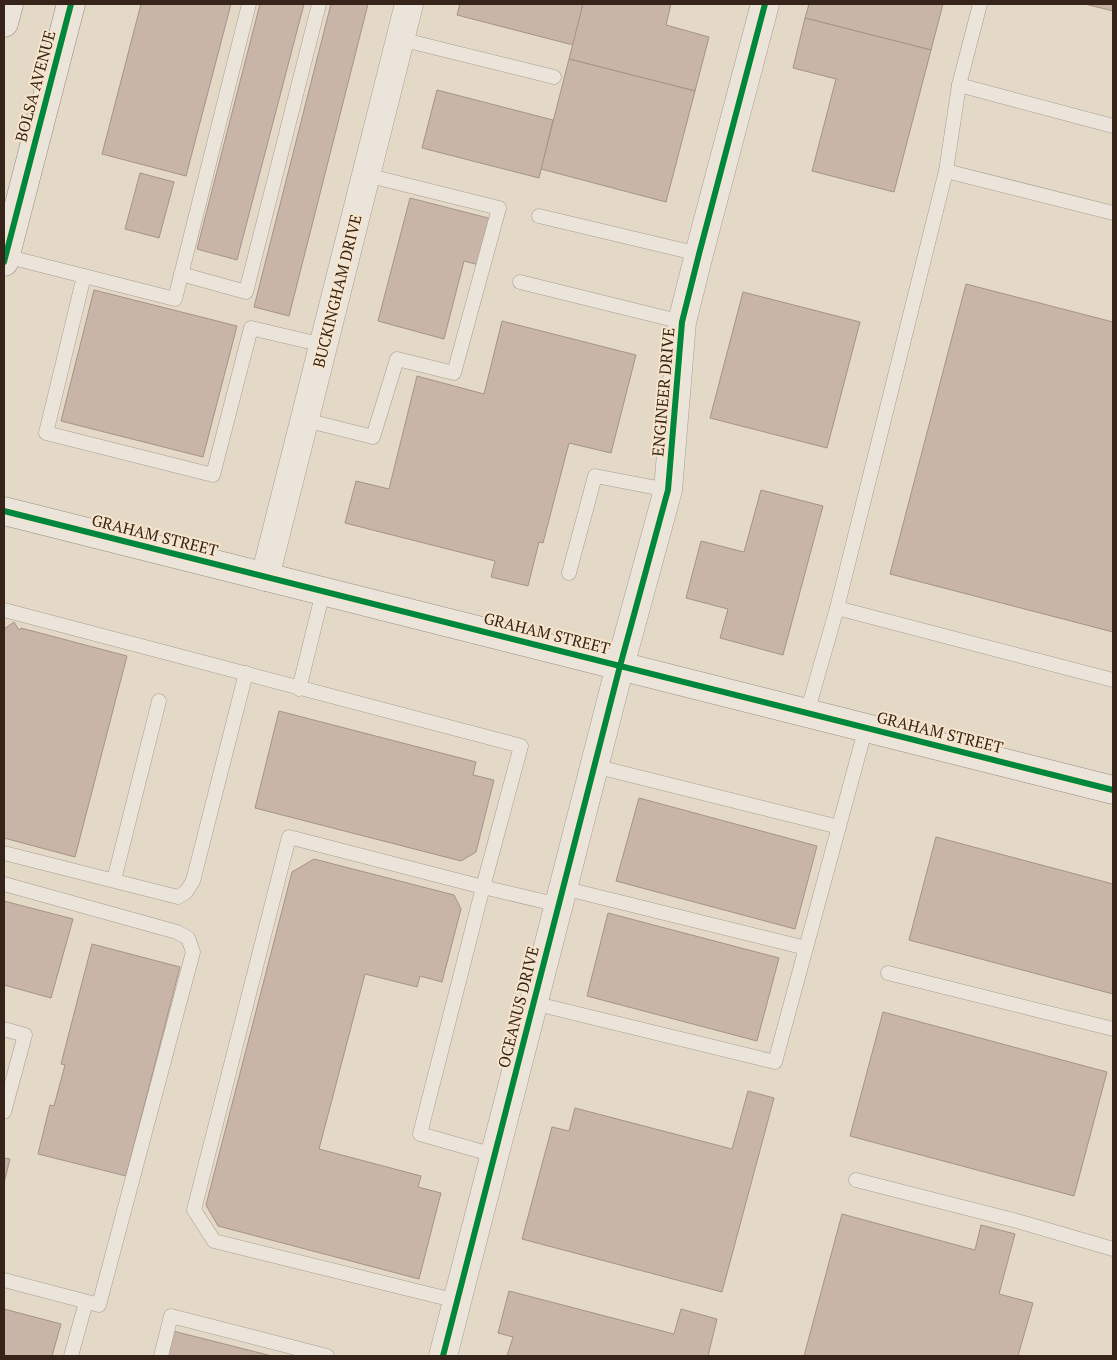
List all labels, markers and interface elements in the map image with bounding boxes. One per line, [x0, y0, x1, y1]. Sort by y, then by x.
street label: BOLSA AVENUE [10, 28, 60, 144]
street label: BUCKINGHAM DRIVE [307, 212, 367, 370]
street label: ENGINEER DRIVE [646, 327, 680, 457]
street label: GRAHAM STREET [89, 509, 221, 561]
street label: GRAHAM STREET [481, 607, 613, 659]
street label: GRAHAM STREET [874, 706, 1006, 758]
street label: OCEANUS DRIVE [492, 944, 544, 1070]

